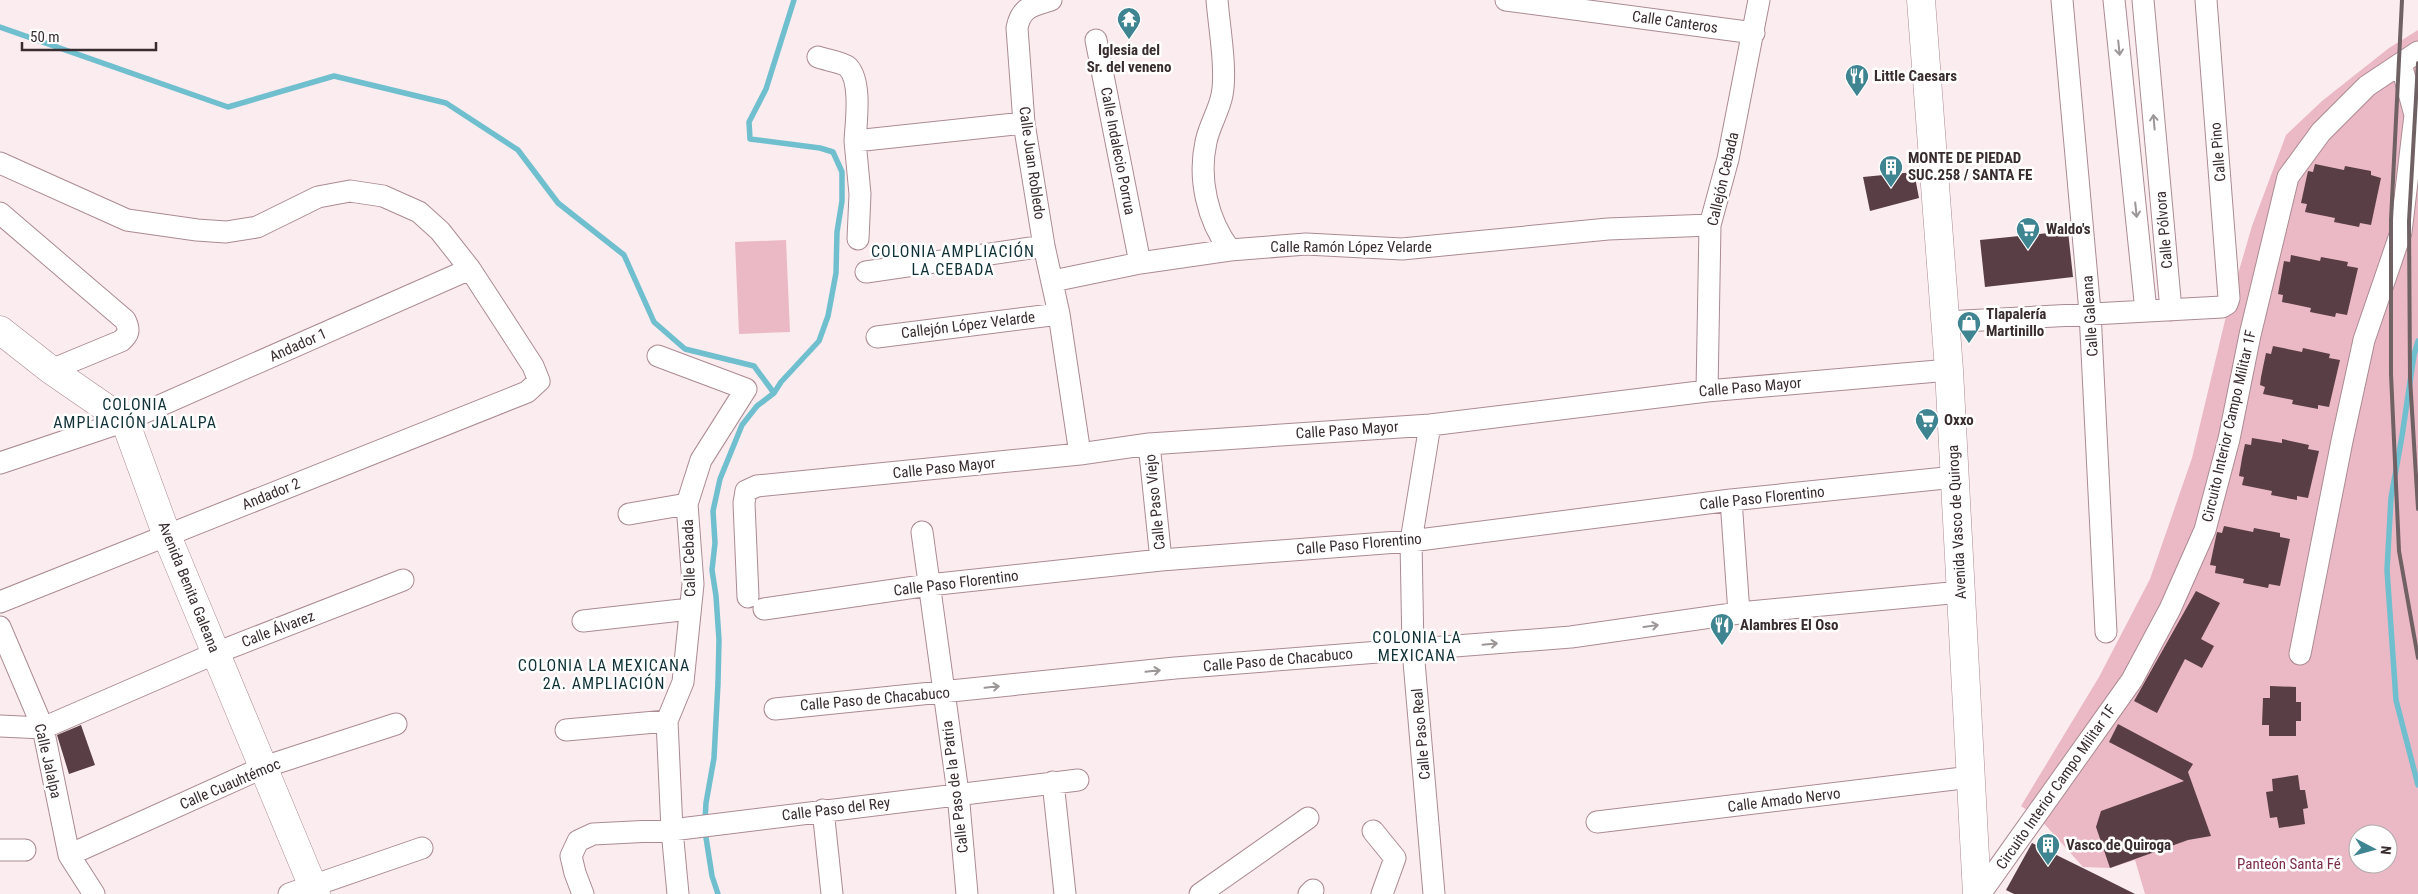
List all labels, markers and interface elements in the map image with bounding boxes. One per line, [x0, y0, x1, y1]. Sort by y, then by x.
temple icon: Iglesia del Sr. del veneno [1116, 6, 1142, 40]
street label: Calle Canteros [1631, 7, 1719, 37]
scale bar [22, 20, 156, 52]
text: 50 m [30, 28, 60, 46]
one-way arrow [2114, 40, 2124, 56]
place label: Iglesia del Sr. del veneno [1087, 41, 1171, 76]
restaurant icon: Little Caesars [1844, 63, 1870, 97]
place label: Little Caesars [1874, 67, 1957, 85]
street label: Calle Indalecio Porrua [1097, 86, 1139, 216]
street label: Calle Juan Robledo [1015, 105, 1049, 221]
one-way arrow [2149, 114, 2159, 130]
street label: Calle Pino [2206, 122, 2230, 182]
street label: Callejón Cebada [1703, 130, 1743, 228]
place label: MONTE DE PIEDAD SUC.258 / SANTA FE [1908, 149, 2032, 184]
building icon: MONTE DE PIEDAD SUC.258 / SANTA FE [1878, 154, 1904, 188]
street label: Calle Pólvora [2152, 191, 2176, 269]
one-way arrow [2131, 202, 2141, 218]
supermarket icon: Waldo's [2015, 216, 2041, 250]
place label: Waldo's [2046, 220, 2091, 238]
street label: Calle Ramón López Velarde [1270, 238, 1432, 256]
district label: COLONIA AMPLIACIÓN LA CEBADA [871, 241, 1035, 279]
street label: Calle Galeana [2078, 275, 2102, 357]
place label: Tlapalería Martinillo [1986, 305, 2046, 340]
street label: Callejón López Velarde [900, 308, 1036, 342]
shop icon: Tlapalería Martinillo [1956, 310, 1982, 344]
street label: Andador 1 [267, 324, 329, 366]
street label: Circuito Interior Campo Militar 1F [2198, 328, 2260, 524]
street label: Calle Paso Mayor [1698, 374, 1802, 400]
district label: COLONIA AMPLIACIÓN JALALPA [53, 395, 217, 432]
supermarket icon: Oxxo [1914, 407, 1940, 441]
place label: Oxxo [1944, 411, 1974, 429]
street label: Calle Paso Mayor [1295, 417, 1399, 443]
street label: Avenida Vasco de Quiroga [1944, 444, 1970, 600]
street label: Calle Paso Viejo [1141, 453, 1169, 551]
street label: Calle Paso Mayor [892, 454, 997, 482]
street label: Andador 2 [239, 474, 303, 514]
street label: Calle Paso Florentino [1698, 482, 1826, 514]
street label: Avenida Benita Galeana [155, 519, 223, 655]
street label: Calle Cebada [679, 519, 699, 597]
street label: Calle Paso Florentino [1296, 530, 1422, 558]
street label: Calle Paso Florentino [892, 566, 1020, 600]
street label: Calle Álvarez [239, 607, 317, 651]
restaurant icon: Alambres El Oso [1709, 612, 1735, 646]
place label: Alambres El Oso [1740, 616, 1839, 634]
one-way arrow [1643, 621, 1659, 631]
district label: COLONIA LA MEXICANA [1372, 628, 1462, 665]
one-way arrow [1482, 639, 1498, 649]
street label: Calle Paso de Chacabuco [1202, 644, 1354, 676]
district label: COLONIA LA MEXICANA 2A. AMPLIACIÓN [518, 656, 690, 693]
one-way arrow [1145, 666, 1161, 676]
street label: Calle Paso de Chacabuco [799, 683, 951, 715]
one-way arrow [983, 683, 999, 692]
street label: Calle Paso Real [1408, 687, 1434, 781]
street label: Circuito Interior Campo Militar 1F [1992, 701, 2120, 873]
street label: Calle Paso de la Patria [938, 720, 972, 854]
street label: Calle Jalalpa [31, 722, 65, 800]
street label: Calle Cuauhtémoc [177, 755, 283, 813]
street label: Calle Amado Nervo [1727, 784, 1841, 816]
street label: Calle Paso del Rey [781, 793, 891, 825]
north arrow [2348, 824, 2398, 874]
building icon: Vasco de Quiroga [2035, 832, 2061, 866]
place label: Vasco de Quiroga [2066, 836, 2171, 854]
text: N [2378, 845, 2394, 855]
park label: Panteón Santa Fé [2237, 855, 2341, 873]

